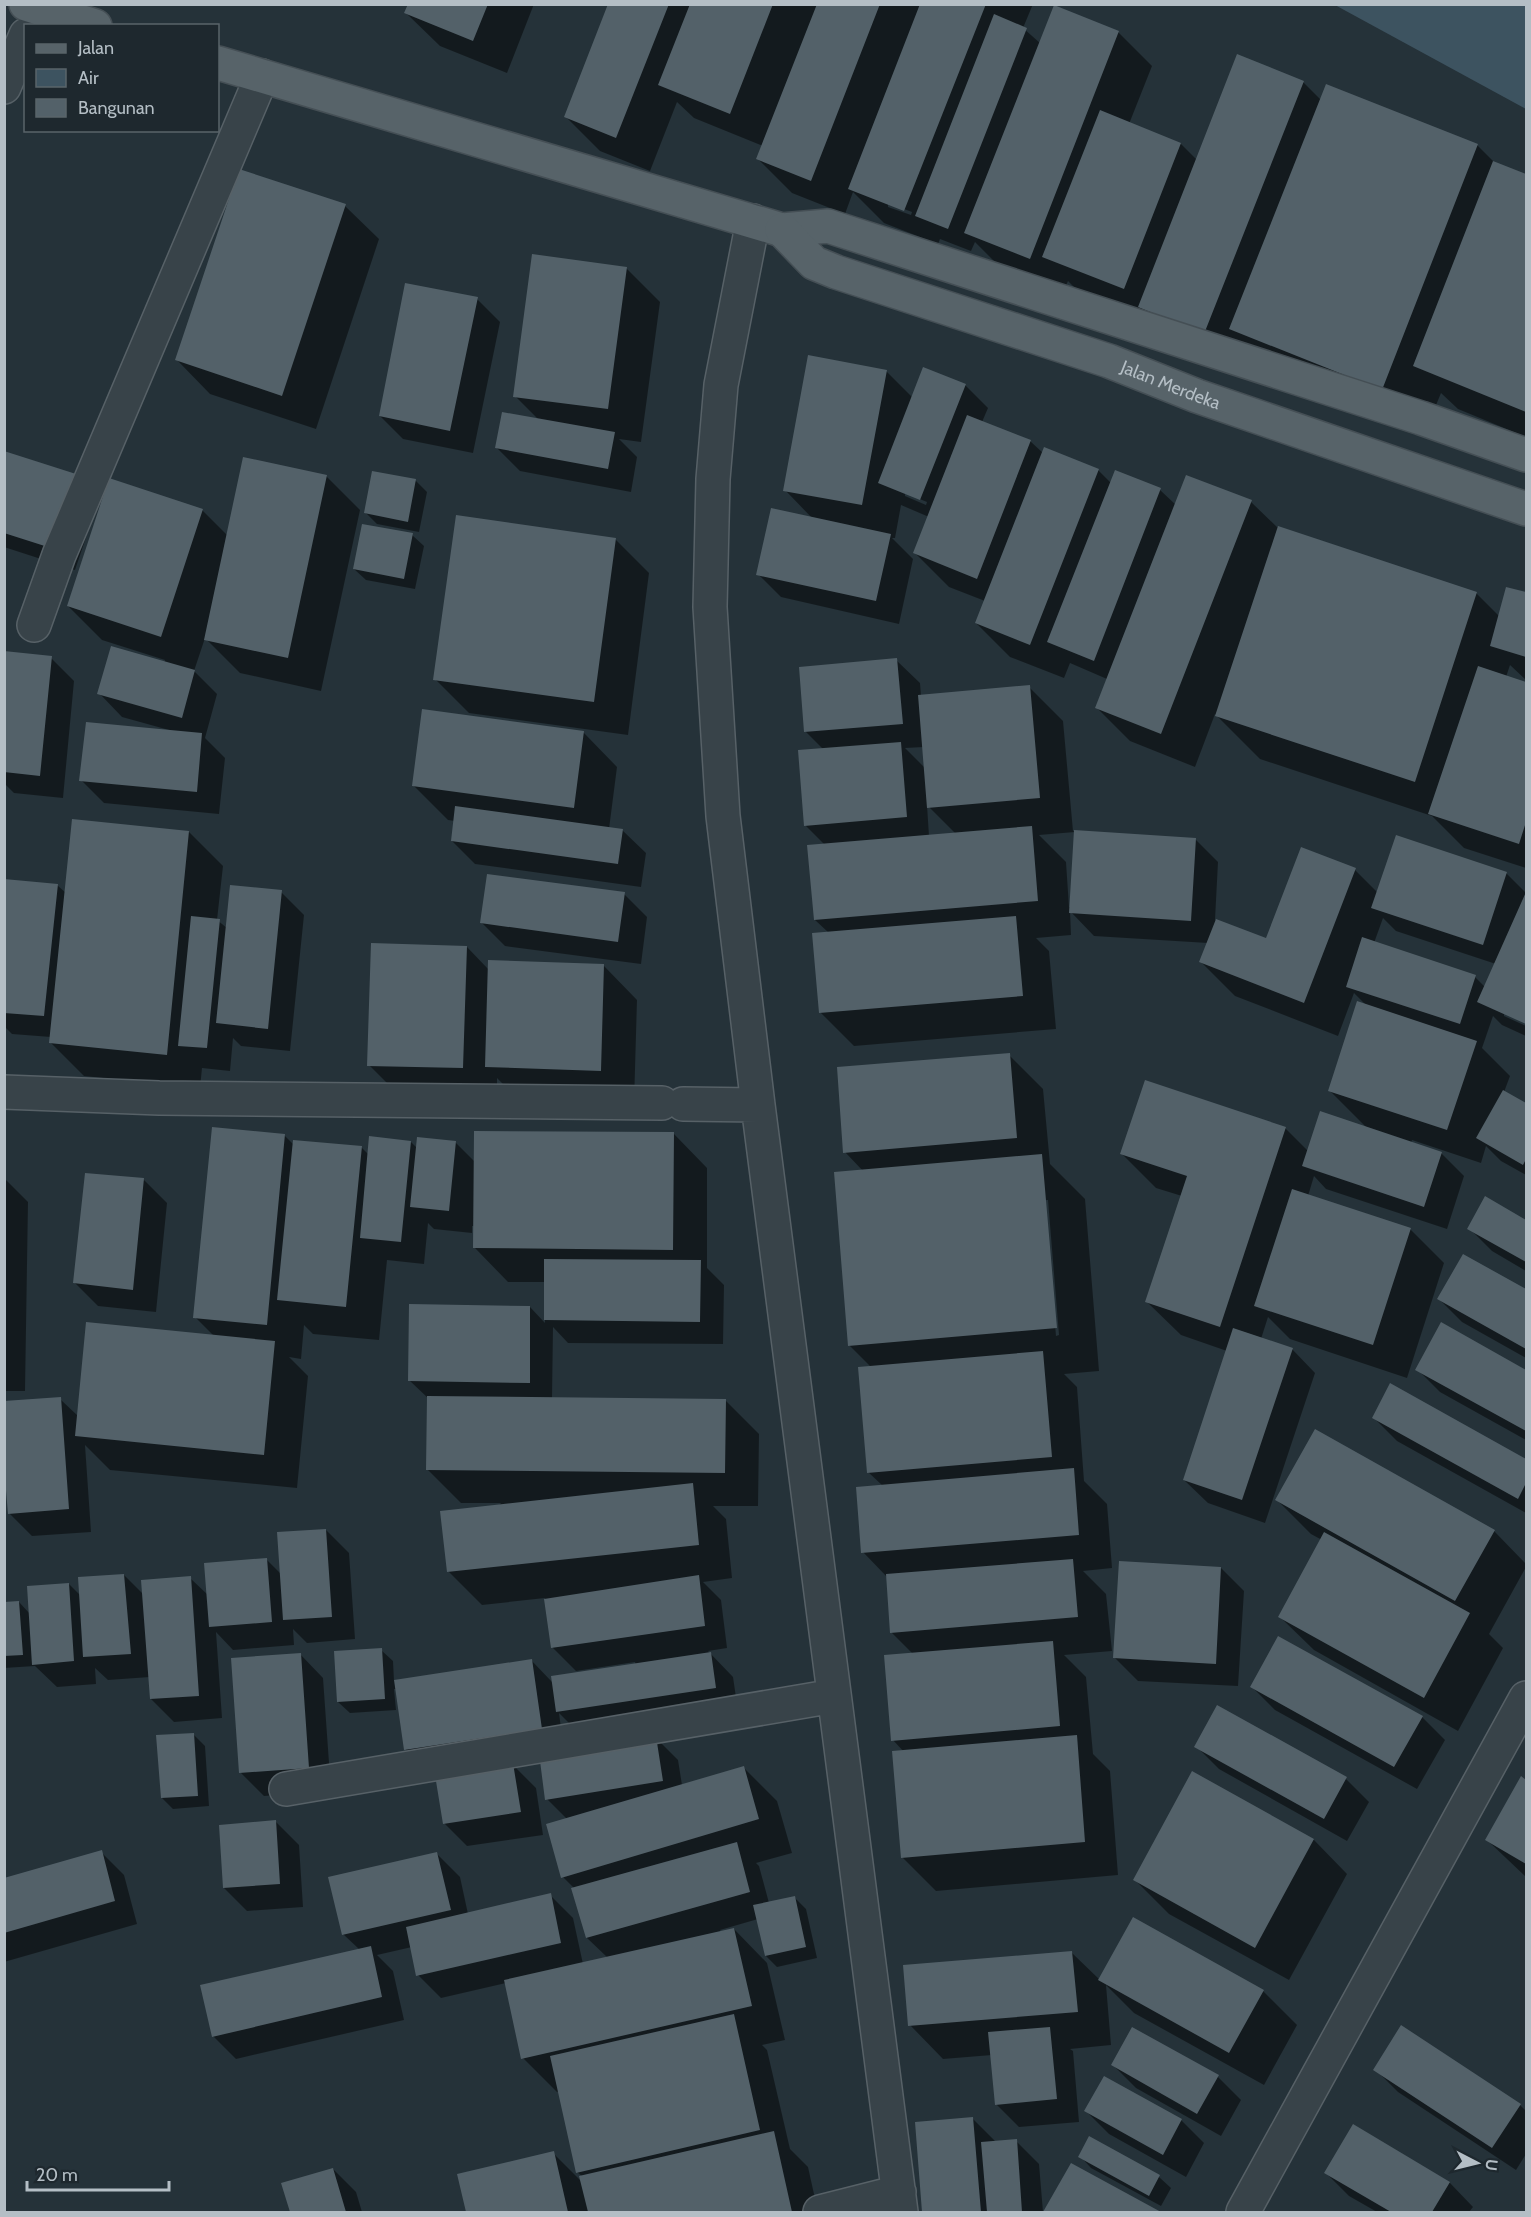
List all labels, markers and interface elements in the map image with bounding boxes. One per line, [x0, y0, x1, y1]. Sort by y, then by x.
legend [24, 24, 219, 132]
text: Jalan [77, 37, 114, 59]
text: Air [78, 67, 99, 89]
text: Bangunan [78, 97, 155, 119]
street label: Jalan Merdeka [1117, 355, 1224, 414]
north arrow [1447, 2133, 1507, 2193]
scale bar [27, 2154, 170, 2192]
text: U [1481, 2158, 1502, 2172]
text: 20 m [36, 2164, 78, 2186]

